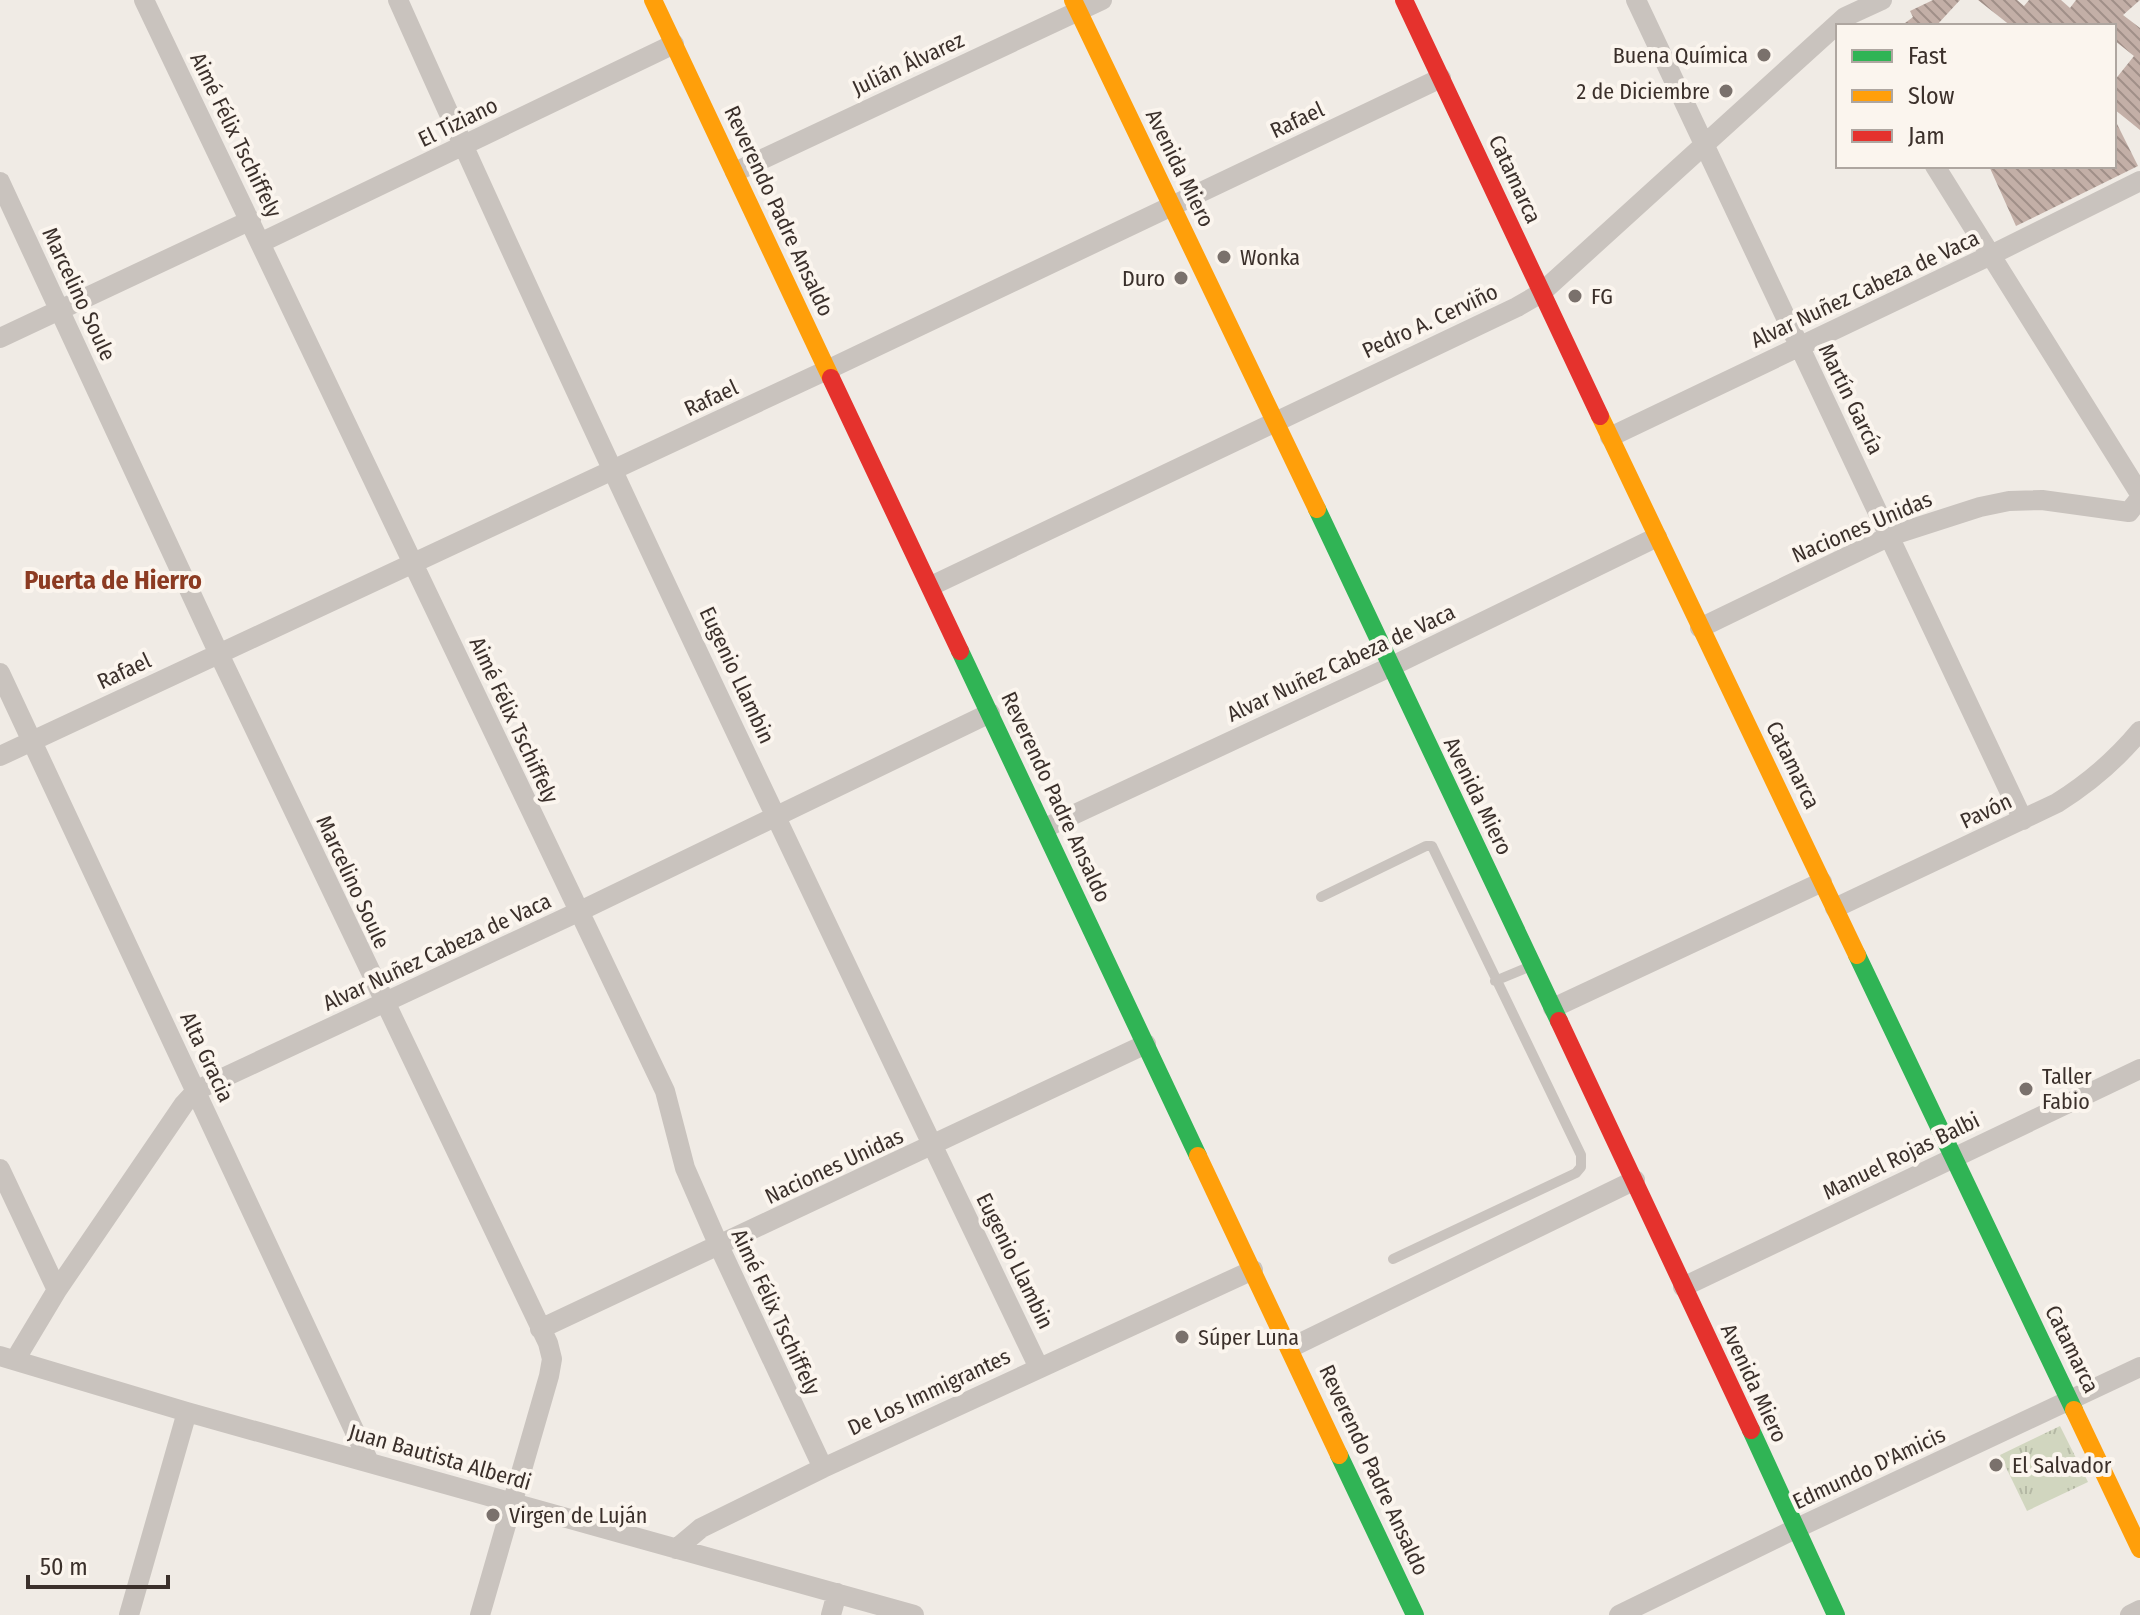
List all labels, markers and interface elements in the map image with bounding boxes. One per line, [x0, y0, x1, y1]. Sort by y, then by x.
legend [1836, 24, 2116, 168]
street label: Julián Álvarez [848, 26, 968, 102]
place label: Buena Química [1613, 42, 1748, 69]
text: Fast [1908, 42, 1947, 70]
marker: Buena Química [1755, 46, 1773, 64]
street label: Aimé Félix Tschiffely [184, 48, 288, 222]
place label: 2 de Diciembre [1577, 78, 1710, 105]
marker: 2 de Diciembre [1717, 82, 1735, 100]
text: Slow [1908, 82, 1955, 110]
street label: El Tiziano [414, 91, 502, 153]
street label: Rafael [1266, 96, 1328, 144]
street label: Reverendo Padre Ansaldo [718, 101, 840, 321]
street label: Avenida Miero [1140, 105, 1220, 231]
text: Jam [1908, 122, 1945, 150]
street label: Catamarca [1483, 131, 1547, 227]
street label: Marcelino Soule [36, 223, 122, 365]
street label: Alvar Nuñez Cabeza de Vaca [1747, 224, 1983, 354]
place label: Wonka [1240, 244, 1300, 271]
marker: Wonka [1215, 248, 1233, 266]
place label: Duro [1122, 265, 1165, 292]
marker: Duro [1172, 269, 1190, 287]
street label: Pedro A. Cerviño [1358, 278, 1502, 364]
place label: FG [1591, 283, 1613, 310]
marker: FG [1566, 287, 1584, 305]
street label: Martín García [1813, 339, 1889, 459]
street label: Rafael [680, 374, 742, 422]
street label: Naciones Unidas [1788, 485, 1936, 569]
district label: Puerta de Hierro [24, 565, 202, 596]
street label: Alvar Nuñez Cabeza de Vaca [1223, 598, 1459, 728]
street label: Eugenio Llambin [694, 602, 780, 748]
street label: Aimé Félix Tschiffely [464, 632, 564, 808]
street label: Rafael [93, 647, 155, 695]
street label: Reverendo Padre Ansaldo [995, 687, 1117, 907]
street label: Catamarca [1760, 717, 1826, 813]
street label: Avenida Miero [1438, 733, 1518, 859]
street label: Pavón [1956, 787, 2016, 835]
street label: Marcelino Soule [310, 811, 396, 953]
street label: Alvar Nuñez Cabeza de Vaca [319, 887, 555, 1017]
street label: Alta Gracia [174, 1008, 240, 1106]
place label: Taller Fabio [2042, 1063, 2092, 1115]
marker: Taller Fabio [2017, 1080, 2035, 1098]
street label: Manuel Rojas Balbi [1818, 1106, 1984, 1206]
street label: Naciones Unidas [761, 1122, 907, 1210]
street label: Eugenio Llambin [970, 1189, 1060, 1333]
street label: Aimé Félix Tschiffely [726, 1224, 826, 1400]
street label: Catamarca [2039, 1301, 2105, 1397]
street label: Avenida Miero [1715, 1319, 1793, 1447]
place label: Súper Luna [1198, 1324, 1299, 1351]
marker: Súper Luna [1173, 1328, 1191, 1346]
street label: De Los Immigrantes [843, 1343, 1015, 1441]
street label: Reverendo Padre Ansaldo [1313, 1360, 1435, 1580]
street label: Juan Bautista Alberdi [346, 1418, 534, 1496]
street label: Edmundo D'Amicis [1788, 1421, 1950, 1515]
place label: El Salvador [2012, 1452, 2112, 1479]
marker: El Salvador [1987, 1456, 2005, 1474]
place label: Virgen de Luján [509, 1502, 647, 1529]
marker: Virgen de Luján [484, 1506, 502, 1524]
scale bar [28, 1539, 168, 1589]
text: 50 m [40, 1553, 88, 1581]

